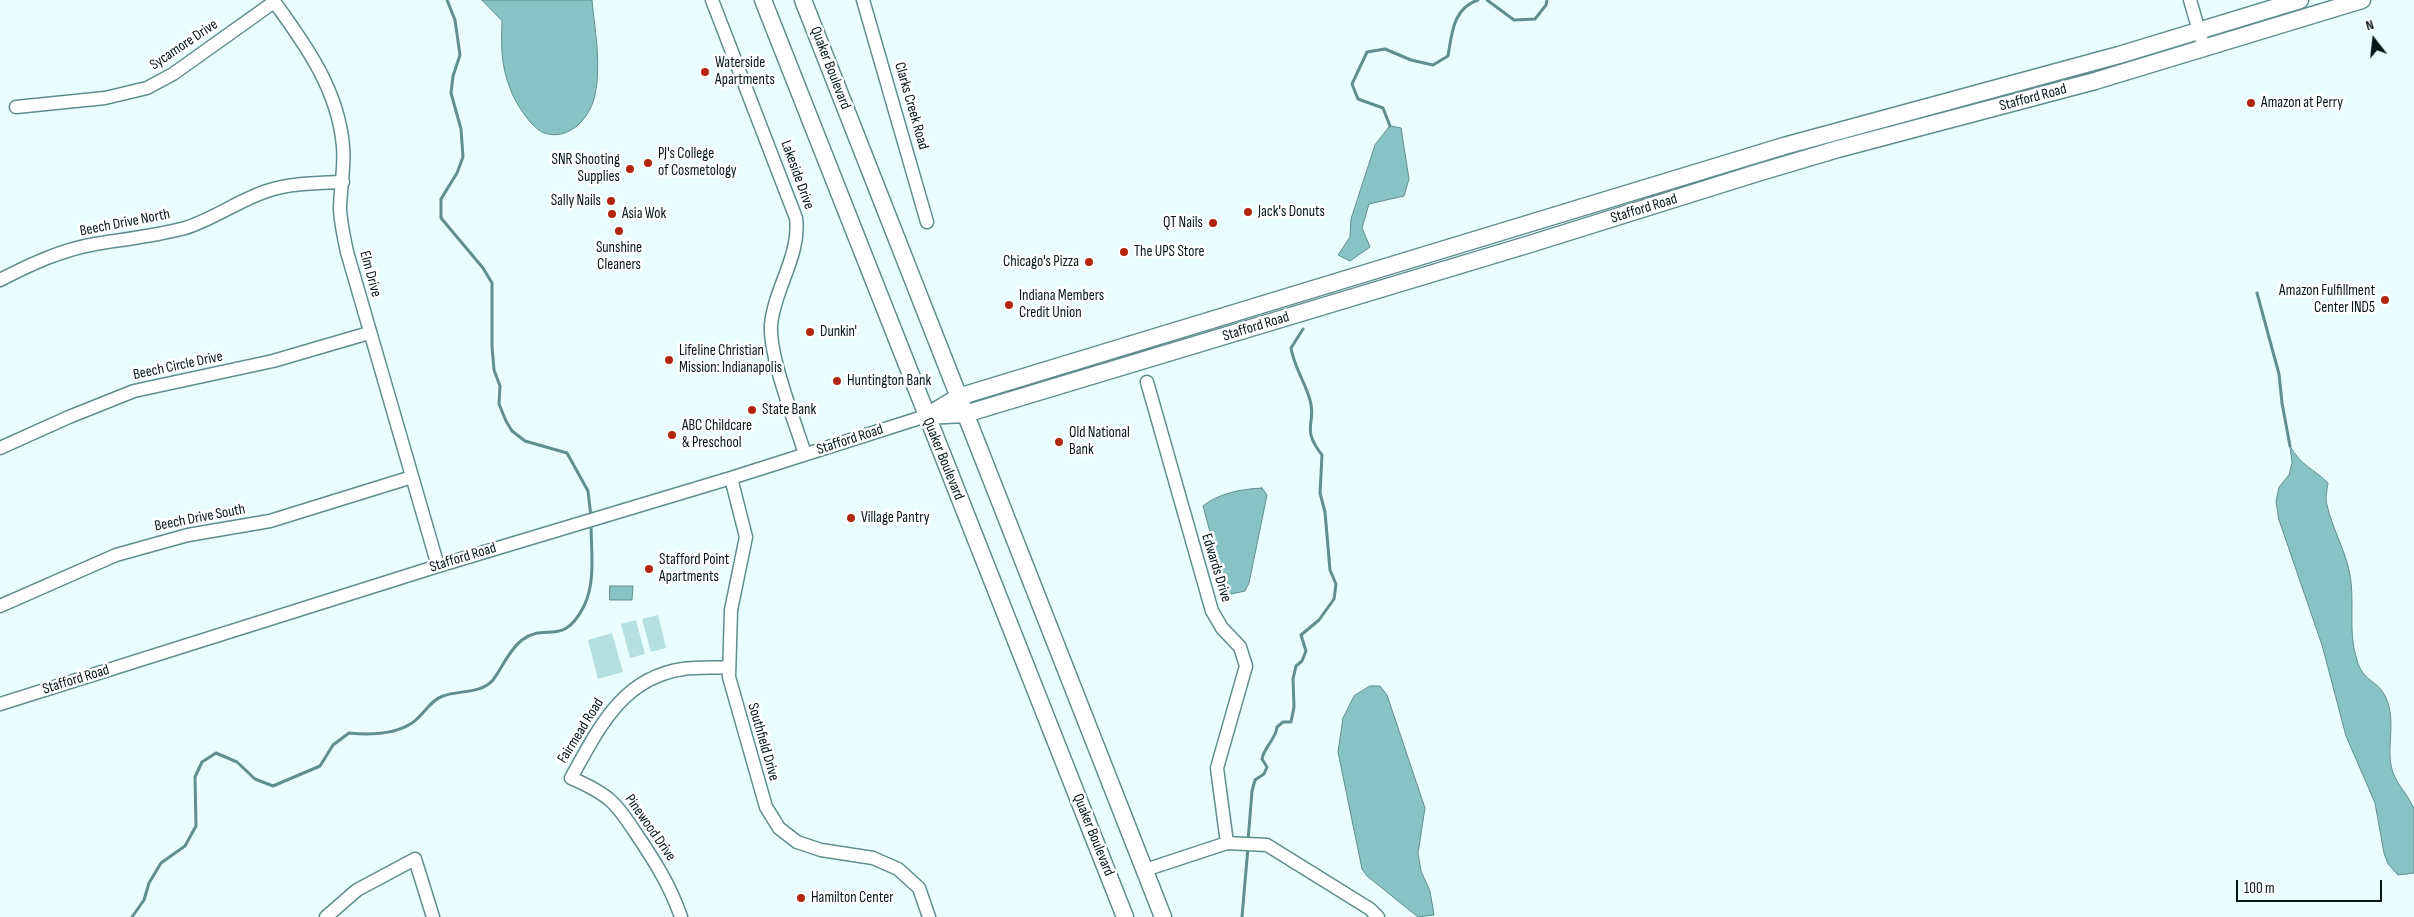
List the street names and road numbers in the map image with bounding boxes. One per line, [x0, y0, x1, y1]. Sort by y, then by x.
street label: Sycamore Drive [147, 16, 221, 74]
street label: Quaker Boulevard [806, 24, 854, 112]
street label: Clarks Creek Road [890, 60, 932, 152]
street label: Stafford Road [1997, 80, 2069, 116]
street label: Lakeside Drive [776, 138, 818, 212]
street label: Stafford Road [1608, 190, 1680, 228]
street label: Beech Drive North [78, 205, 172, 241]
street label: Elm Drive [355, 249, 385, 299]
street label: Stafford Road [1220, 308, 1292, 346]
street label: Beech Circle Drive [132, 348, 224, 384]
street label: Quaker Boulevard [918, 415, 968, 503]
street label: Stafford Road [814, 421, 886, 459]
street label: Beech Drive South [153, 500, 247, 536]
street label: Edwards Drive [1197, 532, 1235, 604]
street label: Stafford Road [427, 539, 499, 577]
street label: Stafford Road [40, 661, 112, 699]
street label: Fairmead Road [554, 695, 608, 767]
street label: Southfield Drive [743, 701, 783, 783]
street label: Pinewood Drive [620, 791, 680, 865]
street label: Quaker Boulevard [1068, 791, 1118, 879]

